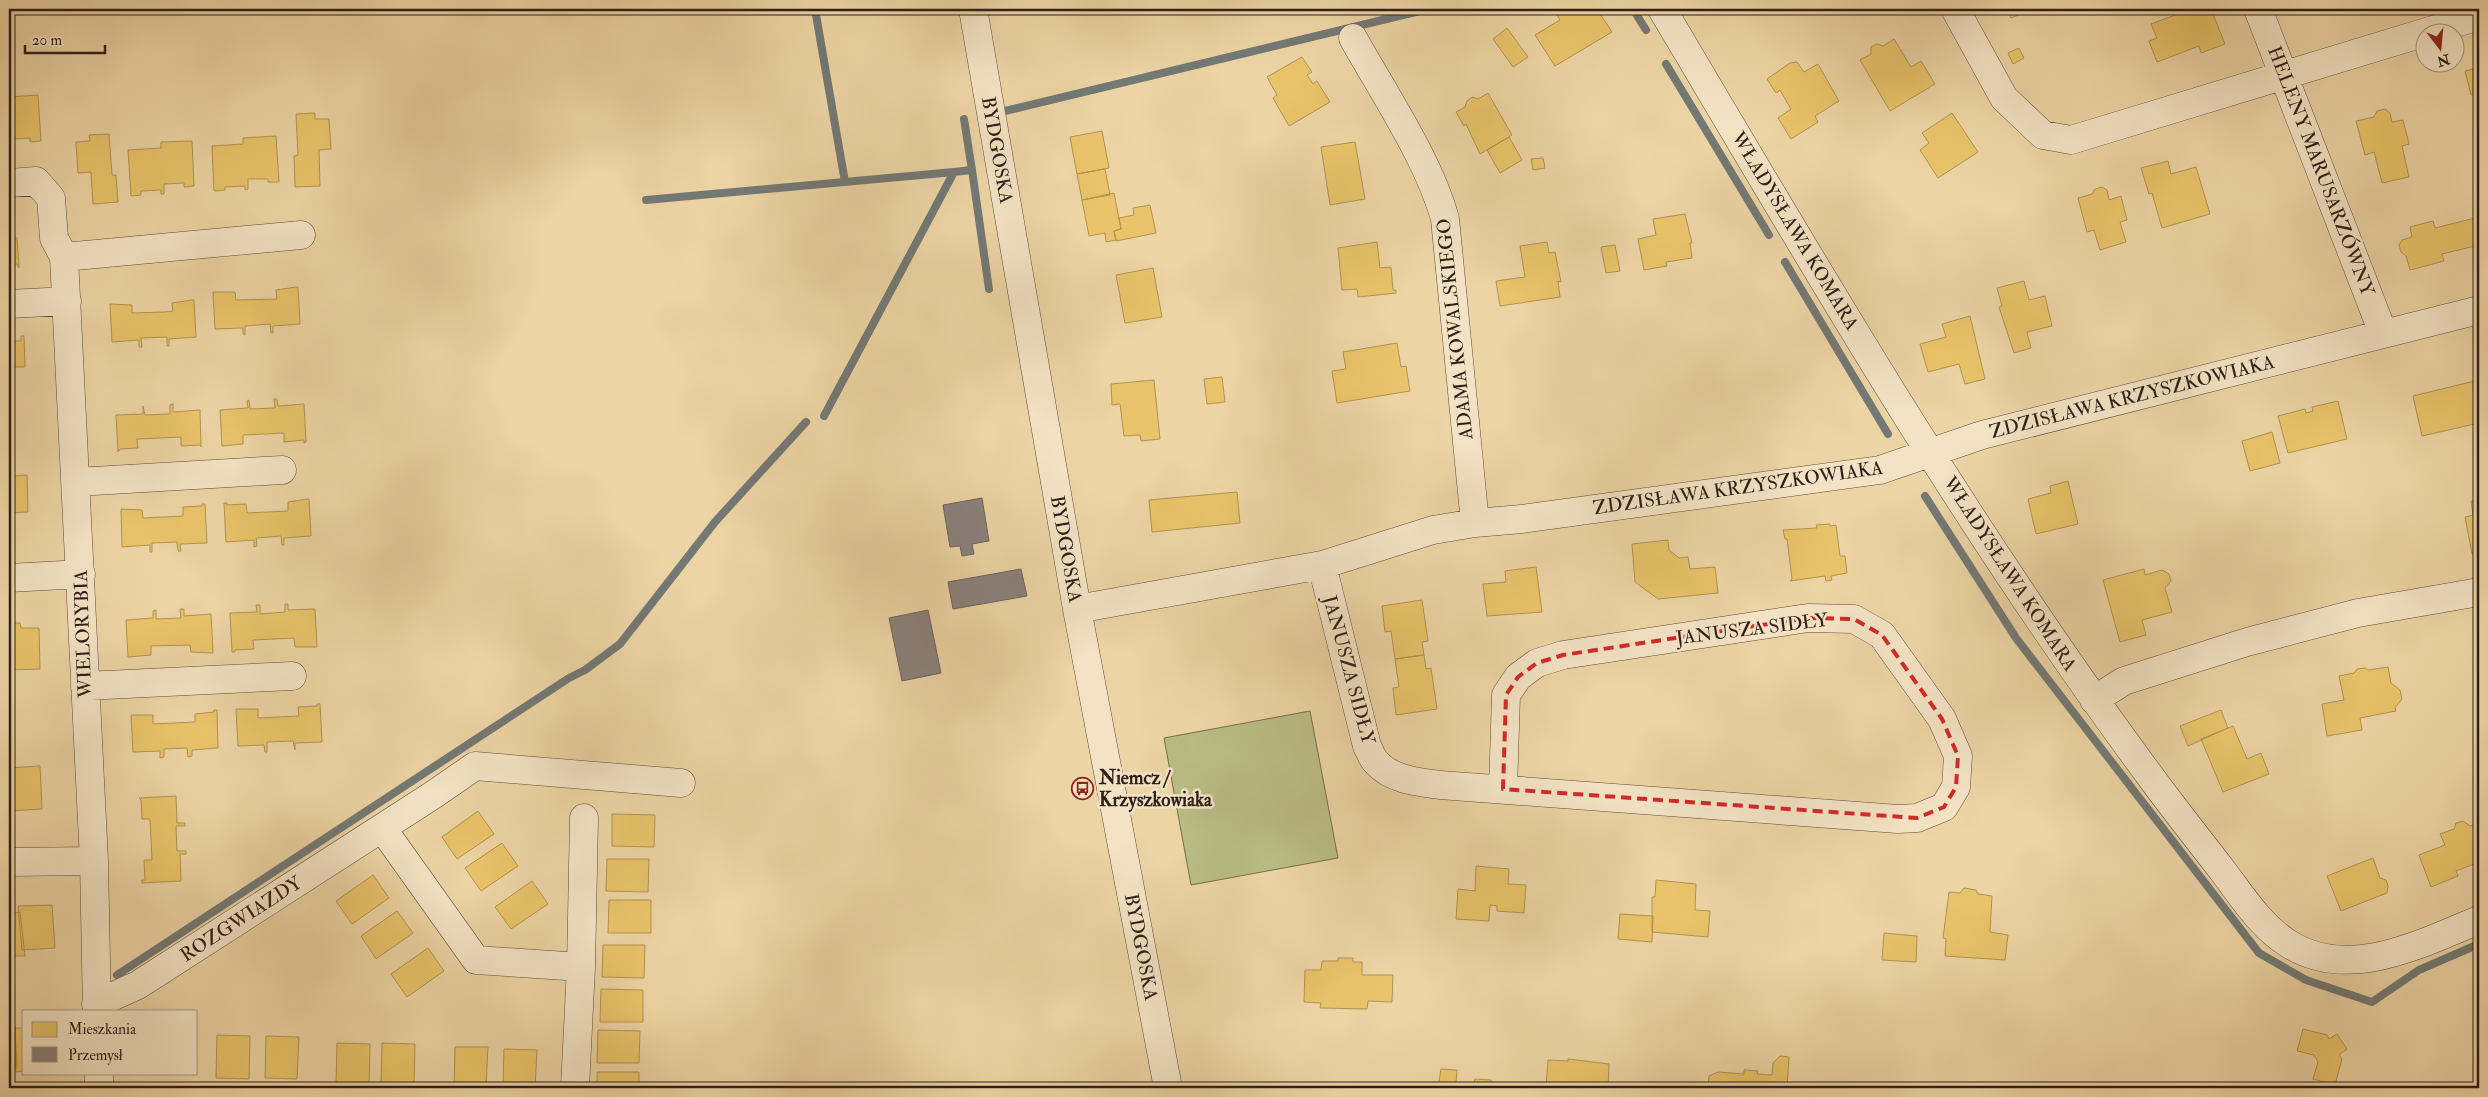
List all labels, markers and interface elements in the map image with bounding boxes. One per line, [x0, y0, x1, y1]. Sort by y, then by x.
scale bar [25, 22, 105, 54]
north arrow [2416, 22, 2466, 72]
text: 20 m [32, 31, 62, 50]
street label: HELENY MARUSARZÓWNY [2262, 42, 2382, 300]
text: N [2435, 50, 2453, 70]
street label: BYDGOSKA [976, 95, 1018, 205]
street label: WŁADYSŁAWA KOMARA [1726, 126, 1864, 335]
street label: ADAMA KOWALSKIEGO [1431, 217, 1479, 442]
street label: ZDZISŁAWA KRZYSZKOWIAKA [1987, 350, 2277, 444]
street label: ZDZISŁAWA KRZYSZKOWIAKA [1591, 456, 1885, 520]
street label: WŁADYSŁAWA KOMARA [1937, 471, 2082, 676]
street label: BYDGOSKA [1045, 494, 1087, 604]
street label: WIELORYBIA [69, 570, 97, 699]
street label: JANUSZA SIDŁY [1317, 592, 1381, 748]
street label: JANUSZA SIDŁY [1673, 608, 1830, 650]
place label: Niemcz / Krzyszkowiaka [1098, 766, 1213, 813]
bus stop icon: Niemcz / Krzyszkowiaka [1071, 777, 1095, 801]
street label: ROZGWIAZDY [176, 870, 307, 967]
street label: BYDGOSKA [1119, 892, 1163, 1002]
legend [22, 1010, 198, 1074]
text: Mieszkania [68, 1020, 137, 1039]
text: Przemysł [68, 1046, 123, 1065]

